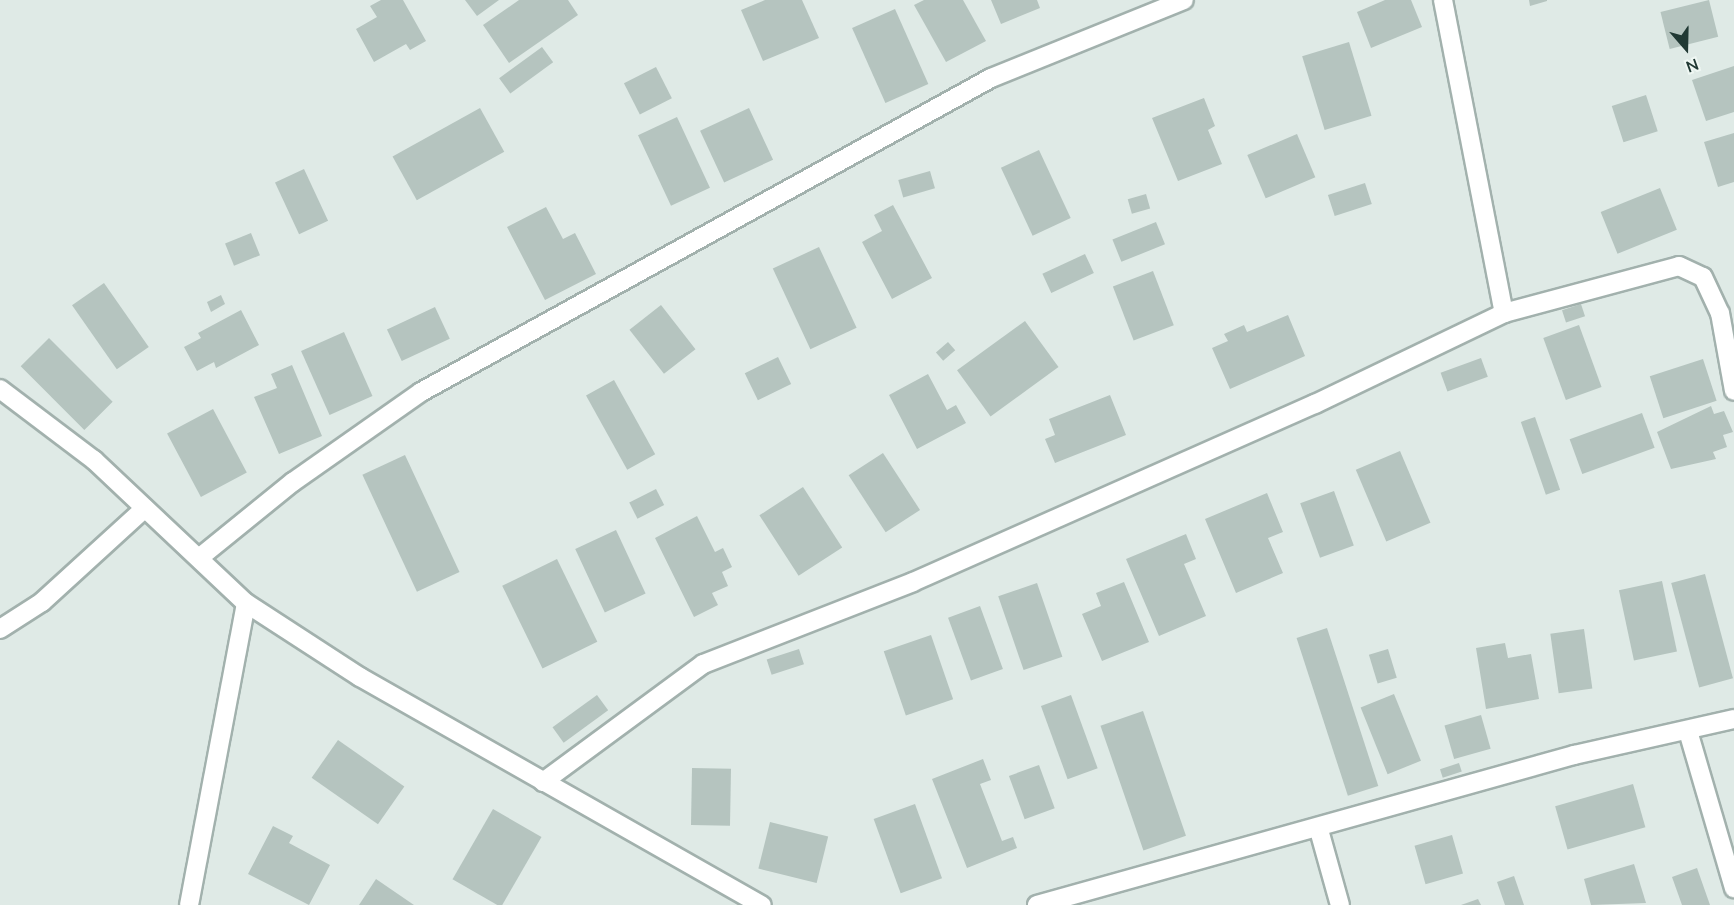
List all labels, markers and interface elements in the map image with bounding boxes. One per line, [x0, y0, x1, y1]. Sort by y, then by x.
north arrow [1656, 18, 1716, 78]
text: N [1683, 53, 1702, 77]

